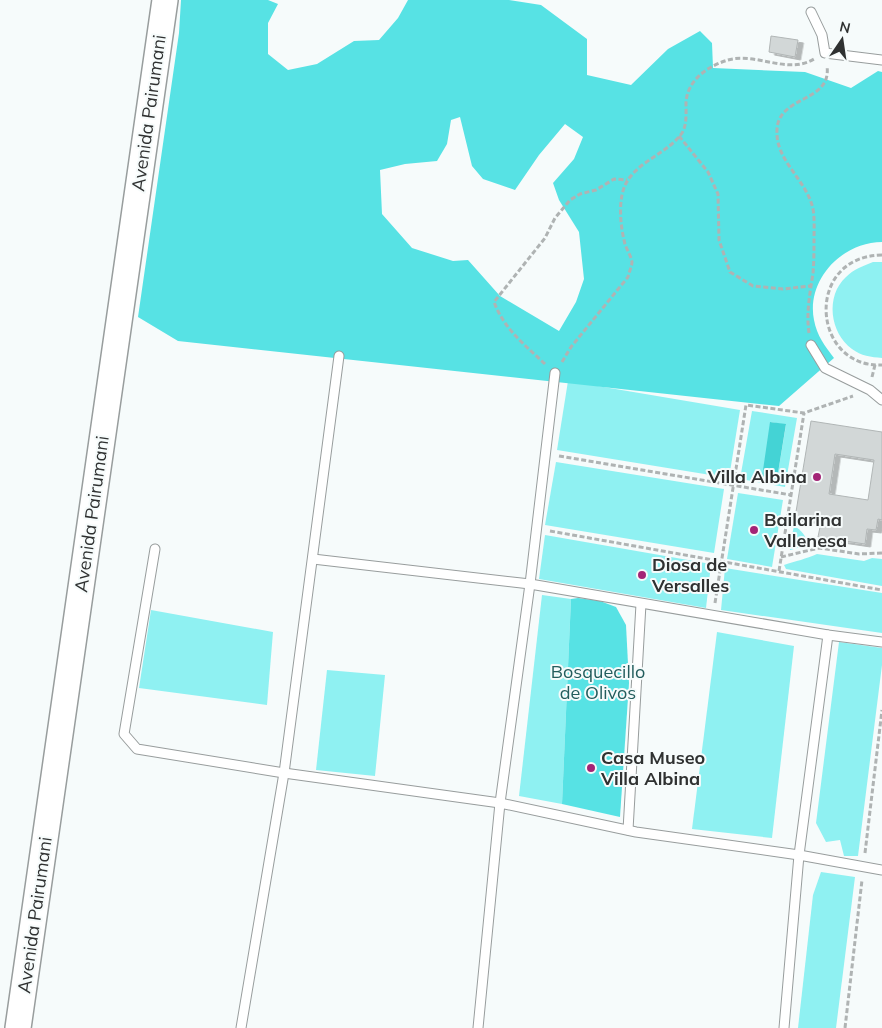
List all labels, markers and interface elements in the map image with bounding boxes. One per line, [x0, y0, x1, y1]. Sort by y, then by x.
north arrow [817, 15, 867, 65]
text: N [838, 17, 852, 37]
street label: Avenida Pairumani [126, 33, 171, 193]
street label: Avenida Pairumani [69, 434, 114, 594]
place label: Villa Albina [707, 465, 807, 488]
marker: Villa Albina [811, 471, 823, 483]
place label: Bailarina Vallenesa [763, 508, 847, 552]
marker: Bailarina Vallenesa [748, 524, 760, 536]
place label: Diosa de Versalles [651, 553, 729, 597]
marker: Diosa de Versalles [636, 569, 648, 581]
park label: Bosquecillo de Olivos [551, 660, 645, 704]
place label: Casa Museo Villa Albina [600, 746, 705, 790]
marker: Casa Museo Villa Albina [585, 762, 597, 774]
street label: Avenida Pairumani [12, 835, 57, 995]

